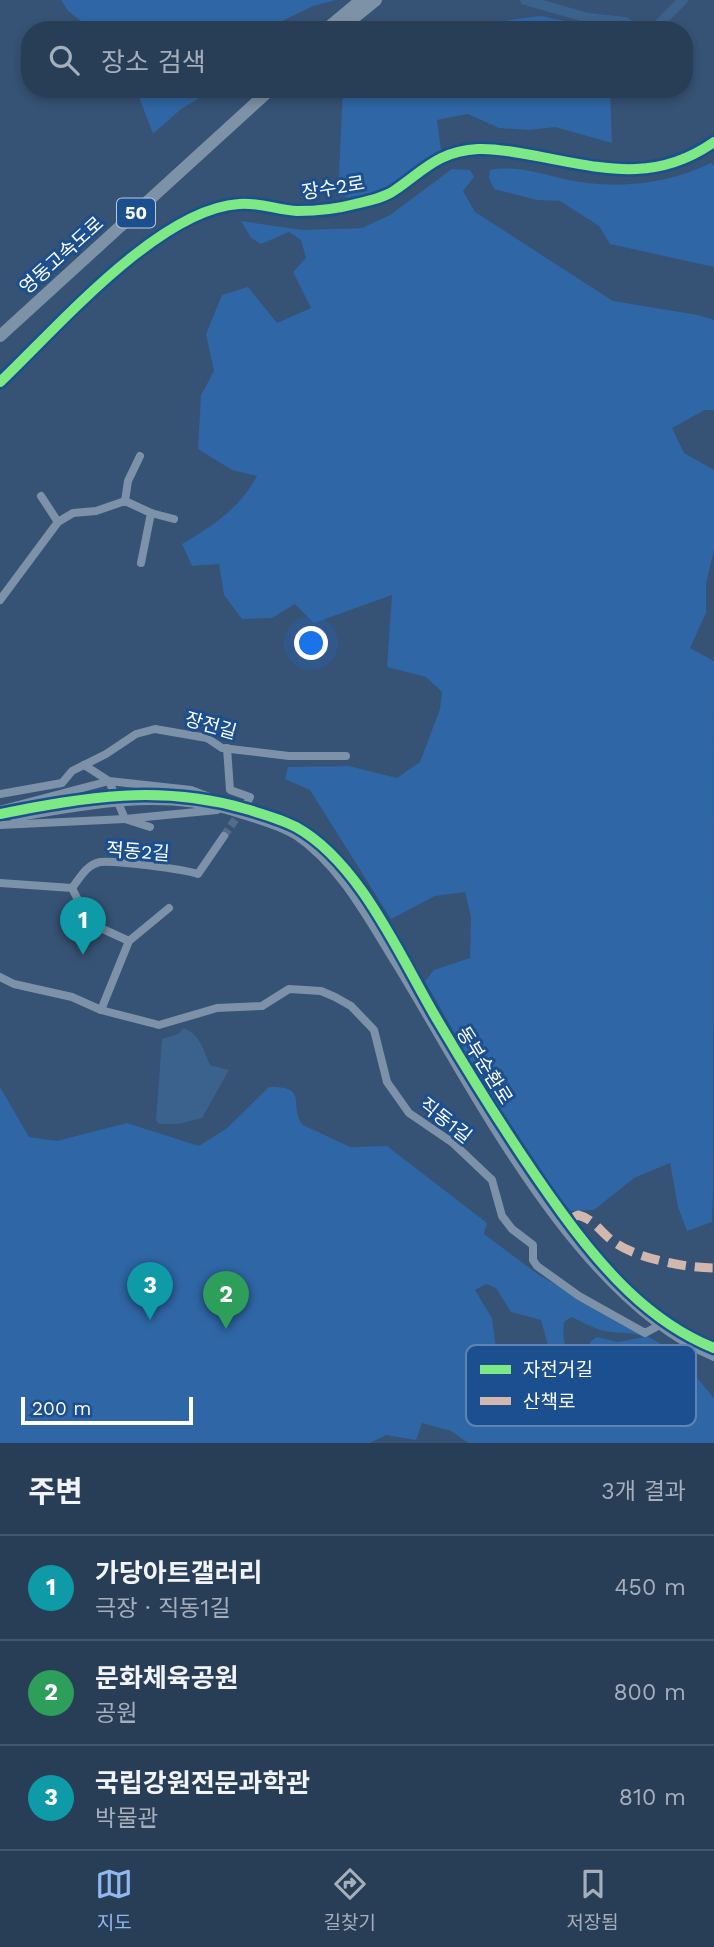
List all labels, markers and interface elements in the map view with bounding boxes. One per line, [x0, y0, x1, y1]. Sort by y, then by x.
search box [21, 21, 693, 98]
icon: search [45, 41, 83, 79]
text: 장소 검색 [101, 47, 206, 77]
street label: 장수2로 [300, 171, 366, 204]
road number: 50 [117, 198, 155, 228]
street label: 영동고속도로 [15, 212, 108, 299]
your location [294, 626, 328, 660]
street label: 장전길 [182, 707, 239, 744]
street label: 적동2길 [105, 838, 170, 865]
pin: 1 [60, 897, 106, 955]
street label: 동부순환로 [452, 1022, 517, 1108]
street label: 직동1길 [415, 1093, 476, 1148]
pin: 3 [127, 1262, 173, 1320]
pin: 2 [203, 1271, 249, 1329]
legend [466, 1345, 696, 1426]
text: 자전거길 [523, 1358, 593, 1381]
text: 산책로 [523, 1390, 575, 1413]
scale bar [21, 1394, 192, 1426]
text: 200 m [32, 1397, 91, 1420]
text: 주변 [28, 1474, 83, 1509]
text: 3개 결과 [601, 1478, 686, 1505]
text: 가당아트갤러리 [95, 1558, 262, 1588]
text: 1 [46, 1574, 56, 1601]
text: 450 m [614, 1574, 686, 1601]
text: 극장 · 직동1길 [95, 1595, 231, 1622]
text: 문화체육공원 [95, 1663, 239, 1693]
text: 2 [44, 1679, 58, 1706]
text: 800 m [613, 1679, 686, 1706]
text: 공원 [95, 1700, 137, 1727]
text: 국립강원전문과학관 [95, 1768, 310, 1798]
text: 3 [44, 1784, 58, 1811]
text: 810 m [619, 1784, 686, 1811]
text: 박물관 [95, 1805, 158, 1832]
tab: 지도 [95, 1865, 133, 1934]
tab: 길찾기 [324, 1865, 376, 1934]
tab: 저장됨 [566, 1865, 619, 1934]

